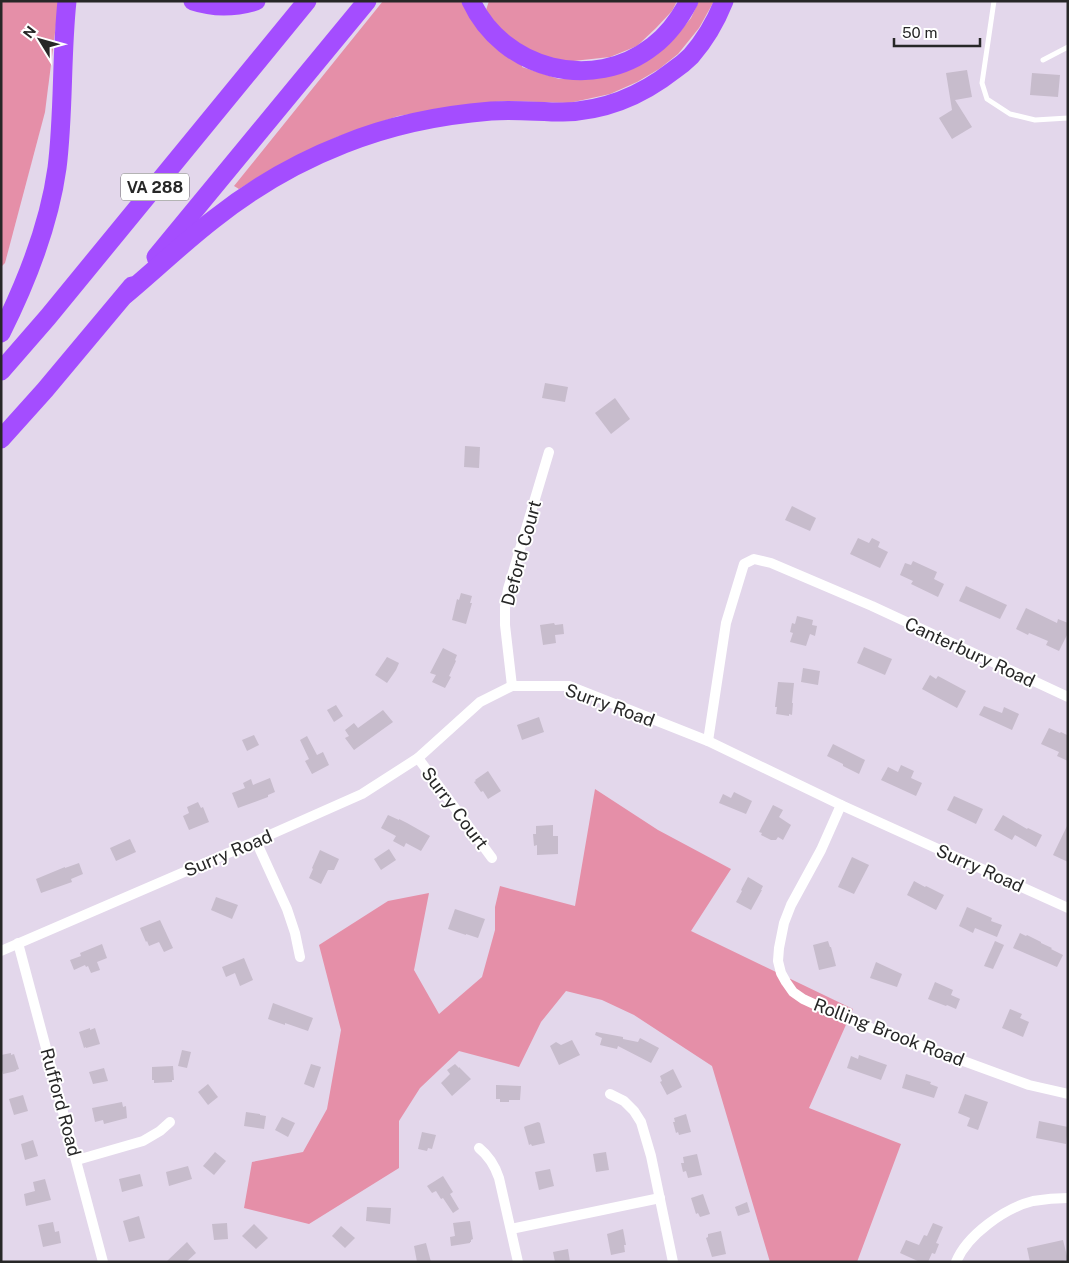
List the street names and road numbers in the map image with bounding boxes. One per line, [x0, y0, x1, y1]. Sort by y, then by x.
road number: VA 288 [121, 173, 189, 200]
street label: Deford Court [497, 498, 545, 608]
street label: Canterbury Road [902, 613, 1038, 691]
street label: Surry Road [562, 679, 658, 731]
street label: Surry Court [417, 763, 493, 853]
street label: Surry Road [181, 825, 275, 881]
street label: Surry Road [933, 839, 1027, 897]
street label: Rolling Brook Road [811, 994, 967, 1070]
street label: Rufford Road [36, 1046, 86, 1158]

